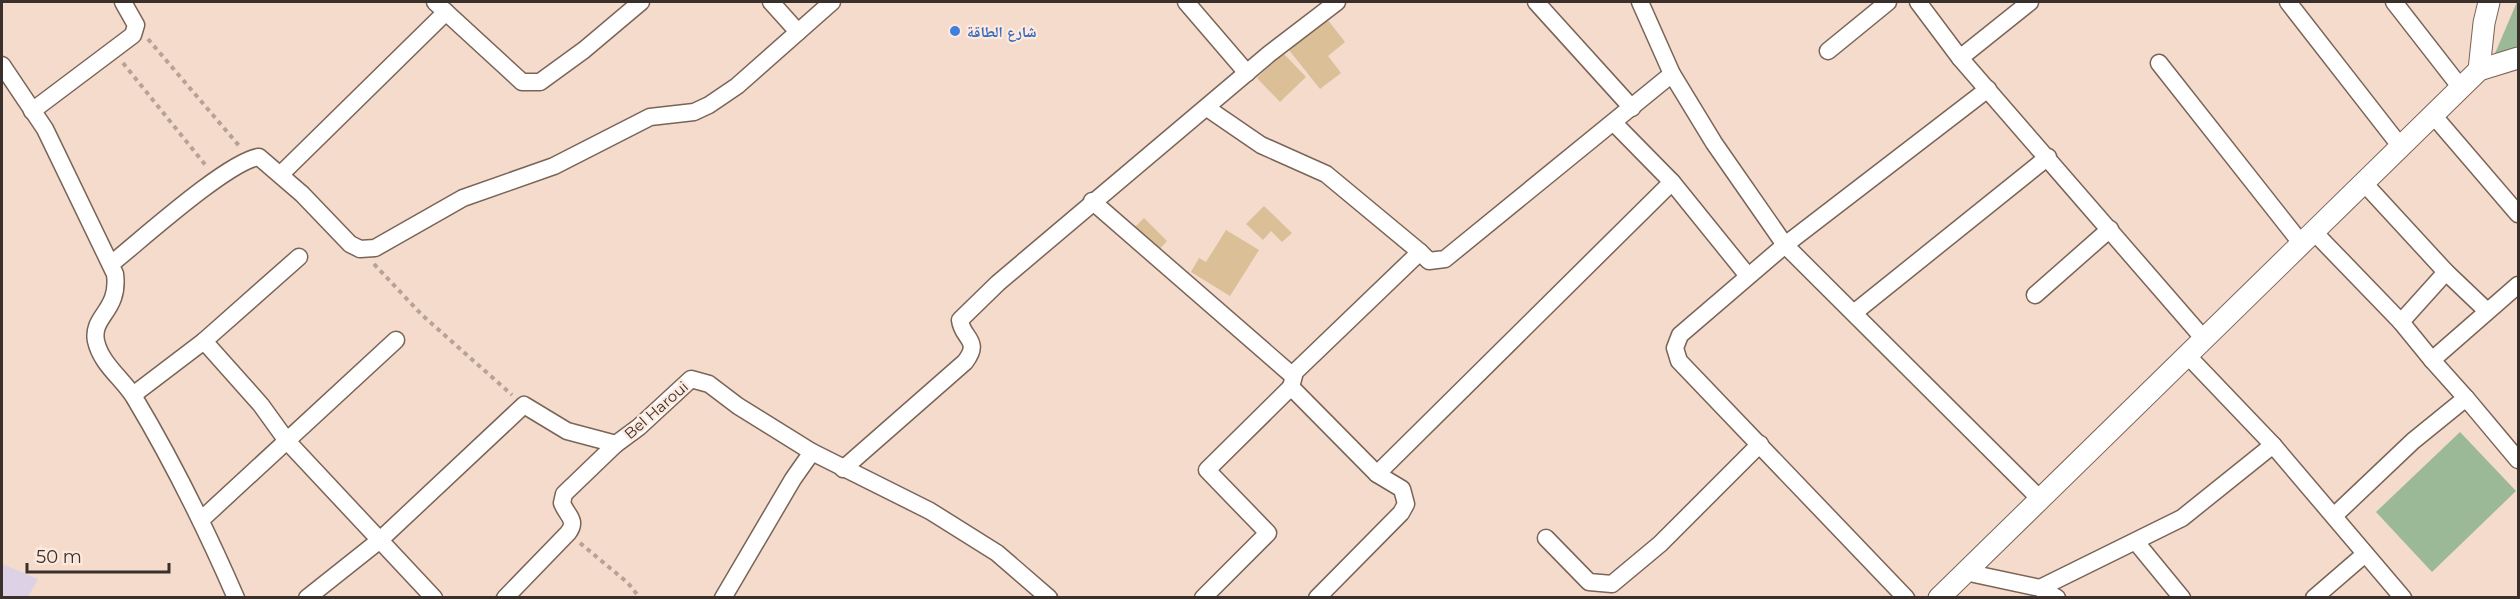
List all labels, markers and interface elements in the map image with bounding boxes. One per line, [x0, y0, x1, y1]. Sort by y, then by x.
place label: شارع الطاقة [967, 22, 1037, 42]
marker: شارع الطاقة [948, 24, 962, 38]
street label: Bel Haroui [620, 377, 692, 443]
scale bar [27, 536, 170, 574]
text: 50 m [36, 546, 82, 568]

